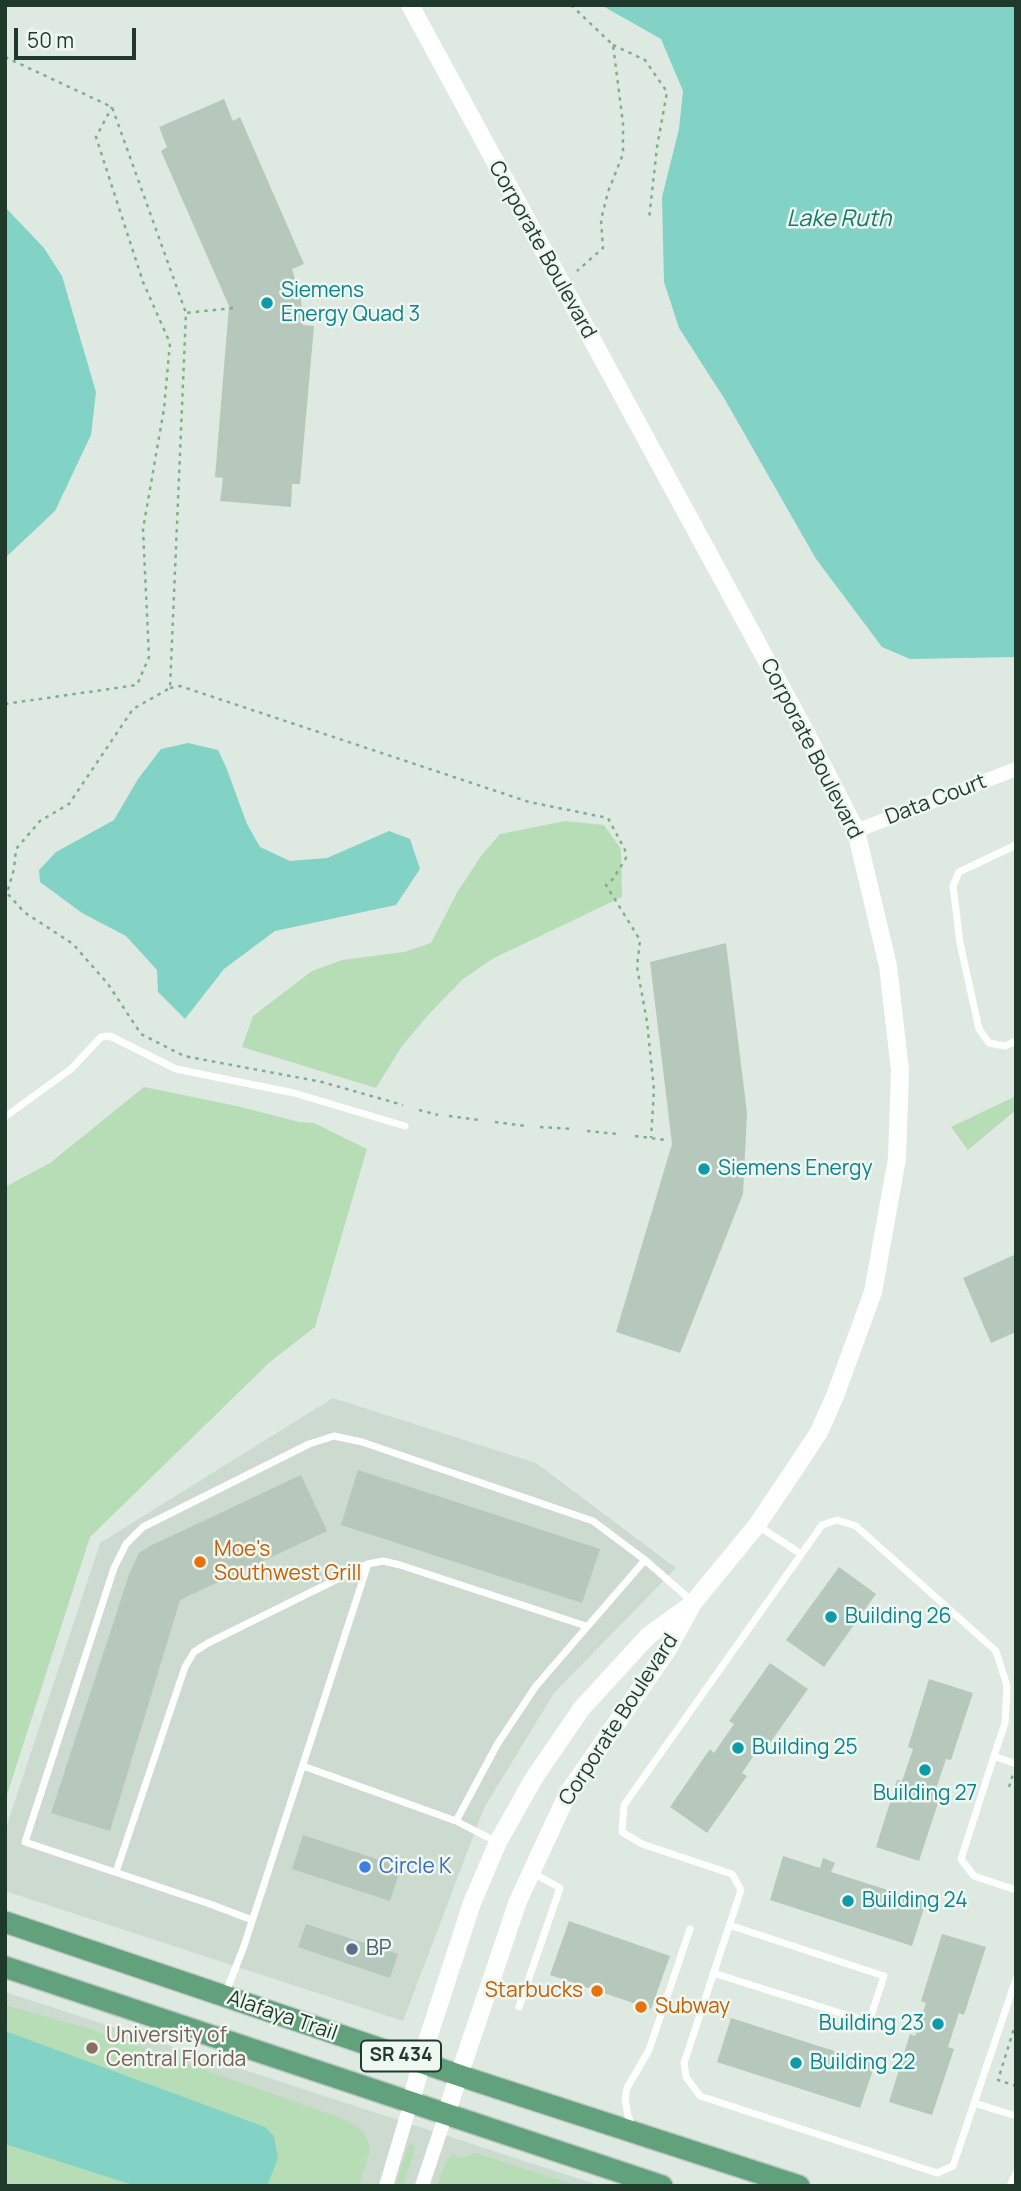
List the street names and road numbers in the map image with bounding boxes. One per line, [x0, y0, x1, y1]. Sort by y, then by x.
street label: Corporate Boulevard [483, 157, 601, 343]
street label: Corporate Boulevard [755, 655, 867, 843]
street label: Data Court [882, 769, 990, 831]
street label: Corporate Boulevard [554, 1630, 684, 1810]
street label: Alafaya Trail [224, 1985, 340, 2047]
road number: SR 434 [361, 2040, 441, 2072]

